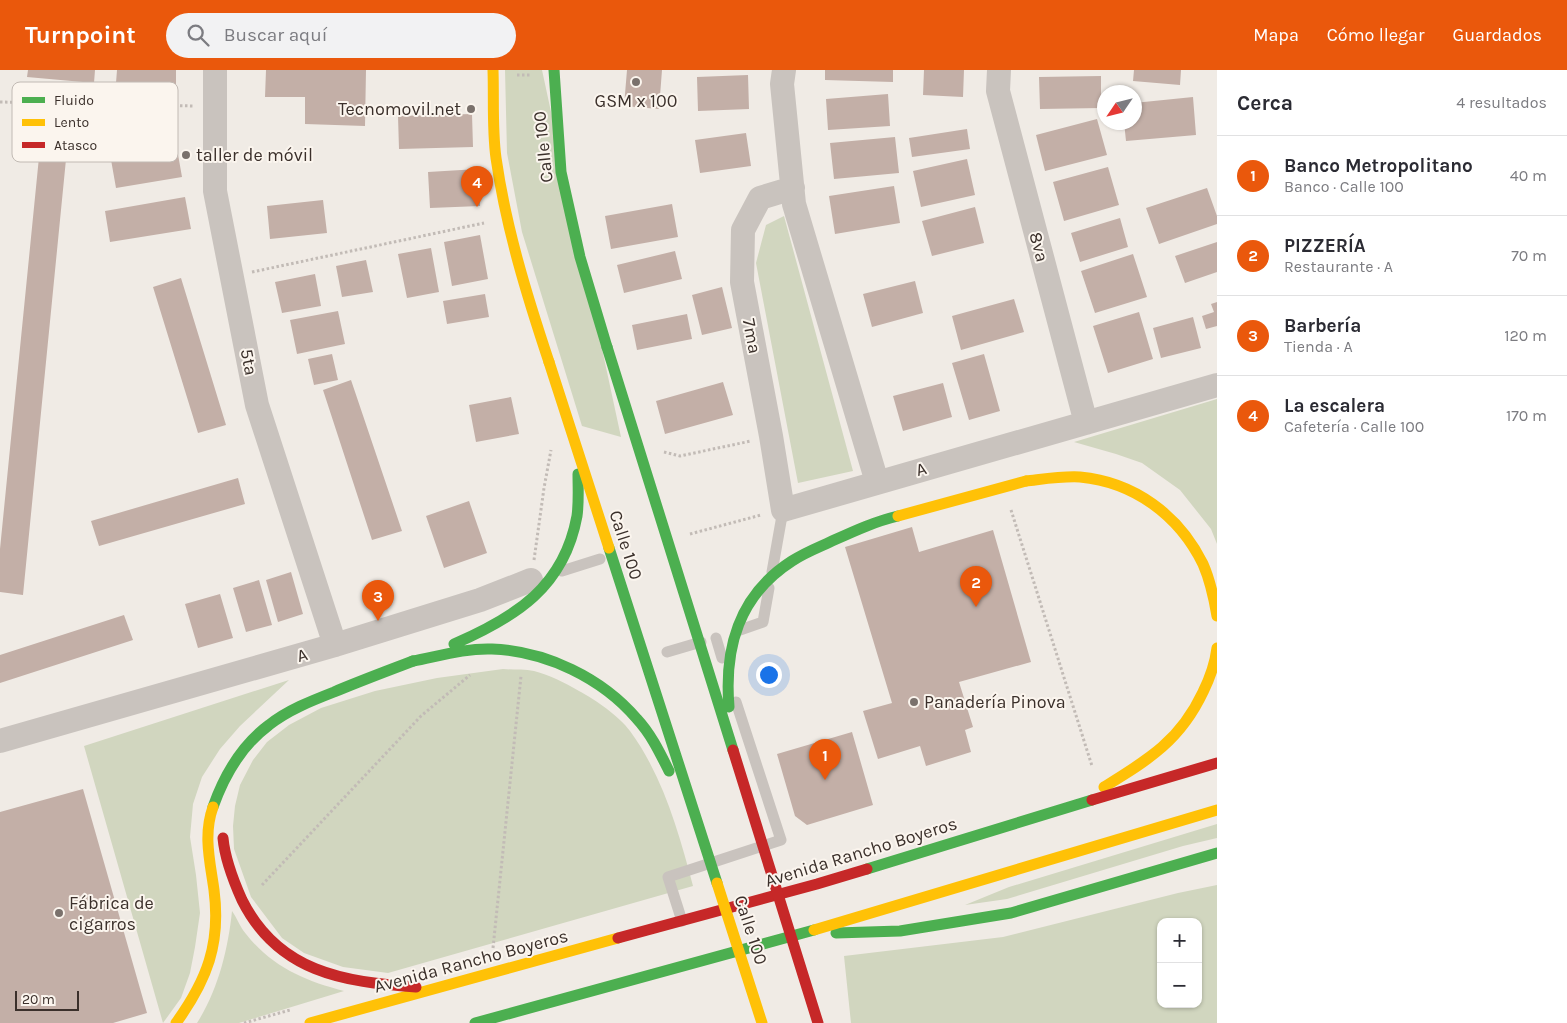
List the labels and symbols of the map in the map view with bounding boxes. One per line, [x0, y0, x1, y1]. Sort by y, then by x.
marker: GSM x 100 [630, 76, 642, 88]
legend [12, 82, 178, 162]
north arrow [1097, 85, 1142, 130]
place label: GSM x 100 [595, 90, 677, 112]
text: Fluido [54, 92, 94, 109]
place label: Tecnomovil.net [338, 98, 461, 120]
marker: Tecnomovil.net [465, 103, 477, 115]
street label: Calle 100 [528, 110, 558, 184]
text: Lento [54, 114, 89, 131]
text: Atasco [54, 137, 97, 154]
place label: taller de móvil [196, 144, 313, 166]
marker: taller de móvil [180, 149, 192, 161]
pin: 4 [461, 166, 493, 207]
street label: 8va [1024, 230, 1054, 264]
street label: 7ma [738, 317, 766, 355]
street label: 5ta [236, 347, 262, 377]
street label: A [913, 457, 929, 481]
street label: Calle 100 [604, 507, 648, 583]
pin: 2 [960, 566, 992, 607]
pin: 3 [362, 580, 394, 621]
street label: A [294, 643, 310, 667]
your location [756, 662, 782, 688]
place label: Panadería Pinova [924, 691, 1066, 713]
marker: Panadería Pinova [908, 696, 920, 708]
pin: 1 [809, 739, 841, 780]
street label: Avenida Rancho Boyeros [762, 812, 960, 892]
place label: Fábrica de cigarros [69, 892, 154, 935]
street label: Calle 100 [729, 892, 773, 968]
marker: Fábrica de cigarros [53, 907, 65, 919]
street label: Avenida Rancho Boyeros [372, 925, 570, 997]
scale bar [15, 988, 79, 1011]

